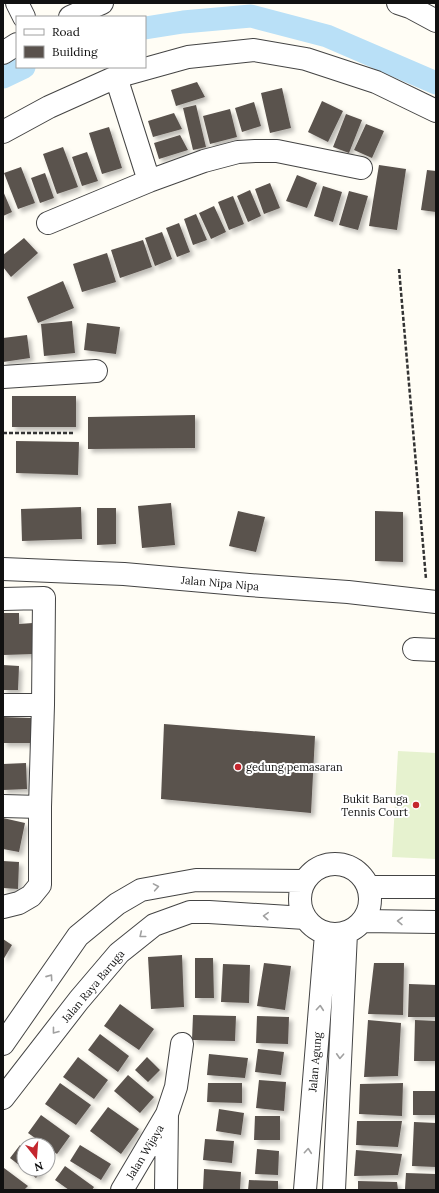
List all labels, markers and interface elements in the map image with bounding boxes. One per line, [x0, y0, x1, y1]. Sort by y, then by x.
legend [16, 16, 146, 68]
text: Road [52, 24, 80, 39]
text: Building [52, 44, 98, 59]
street label: Jalan Nipa Nipa [179, 573, 260, 593]
place label: gedung pemasaran [246, 760, 343, 774]
marker: gedung pemasaran [233, 762, 243, 772]
place label: Bukit Baruga Tennis Court [341, 792, 409, 819]
marker: Bukit Baruga Tennis Court [411, 800, 421, 810]
one-way arrow [153, 883, 159, 892]
one-way arrow [263, 911, 269, 920]
one-way arrow [397, 917, 403, 926]
one-way arrow [139, 930, 146, 937]
street label: Jalan Raya Baruga [58, 947, 128, 1026]
one-way arrow [45, 975, 52, 982]
one-way arrow [315, 1005, 324, 1011]
one-way arrow [53, 1027, 60, 1034]
street label: Jalan Agung [305, 1031, 325, 1094]
one-way arrow [336, 1053, 344, 1059]
street label: Jalan Wijaya [123, 1122, 167, 1183]
north arrow [16, 1137, 56, 1177]
one-way arrow [303, 1148, 312, 1154]
text: N [32, 1159, 45, 1175]

